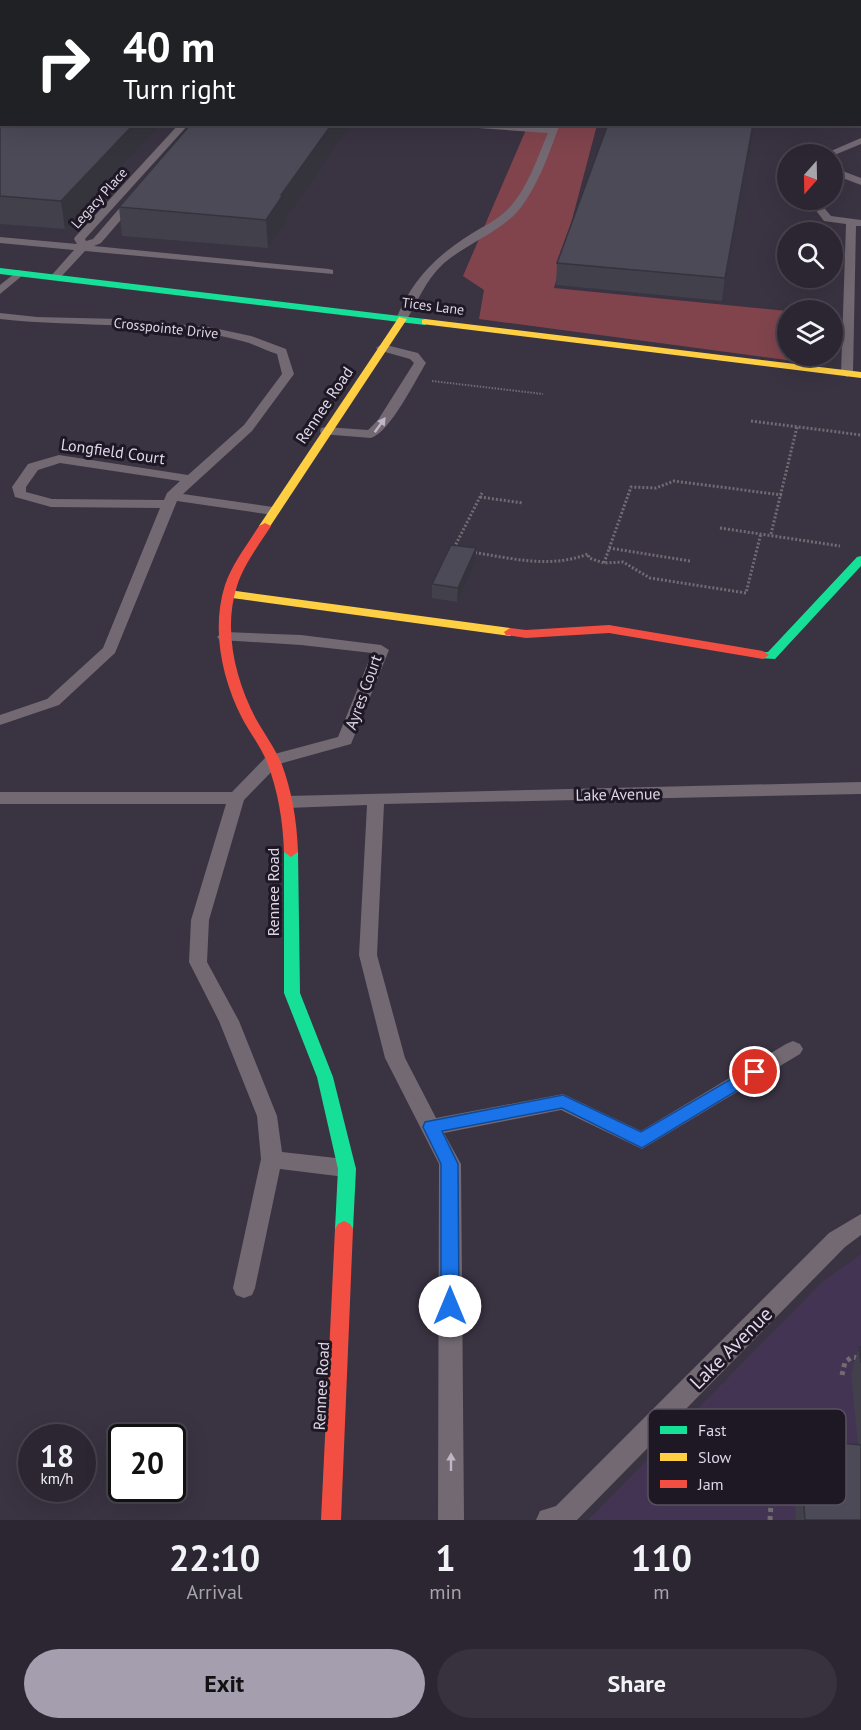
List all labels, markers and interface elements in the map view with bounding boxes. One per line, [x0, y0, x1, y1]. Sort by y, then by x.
text: 40 m [123, 19, 215, 74]
icon: right [24, 24, 102, 102]
text: Turn right [123, 72, 236, 106]
north arrow [777, 144, 843, 210]
map controls [777, 144, 843, 366]
street label: Legacy Place [67, 164, 131, 232]
button: search [777, 222, 843, 288]
street label: Tices Lane [401, 293, 465, 319]
button: layers [777, 300, 843, 366]
street label: Crosspointe Drive [113, 314, 219, 342]
street label: Rennee Road [291, 363, 357, 447]
one-way arrow [374, 417, 386, 433]
street label: Longfield Court [60, 434, 167, 468]
street label: Ayres Court [340, 651, 386, 732]
street label: Lake Avenue [575, 783, 661, 805]
street label: Rennee Road [263, 848, 283, 936]
pin [729, 1046, 780, 1097]
icon: arrive [738, 1055, 771, 1088]
position arrow [418, 1274, 482, 1338]
street label: Lake Avenue [684, 1301, 778, 1395]
street label: Rennee Road [309, 1341, 333, 1431]
legend [648, 1409, 846, 1505]
text: Fast [698, 1420, 727, 1440]
speed limit sign: 20 [108, 1424, 186, 1502]
text: 18 [40, 1436, 74, 1475]
text: Slow [698, 1447, 732, 1467]
one-way arrow [446, 1452, 456, 1471]
text: km/h [41, 1469, 73, 1488]
text: Jam [697, 1474, 724, 1494]
text: 22:10 [169, 1534, 260, 1581]
text: 1 [435, 1534, 456, 1581]
text: 110 [631, 1534, 692, 1581]
text: Arrival [187, 1579, 243, 1605]
text: min [429, 1579, 462, 1605]
text: m [653, 1579, 670, 1605]
button: Exit [24, 1649, 425, 1718]
button: Share [437, 1649, 837, 1718]

